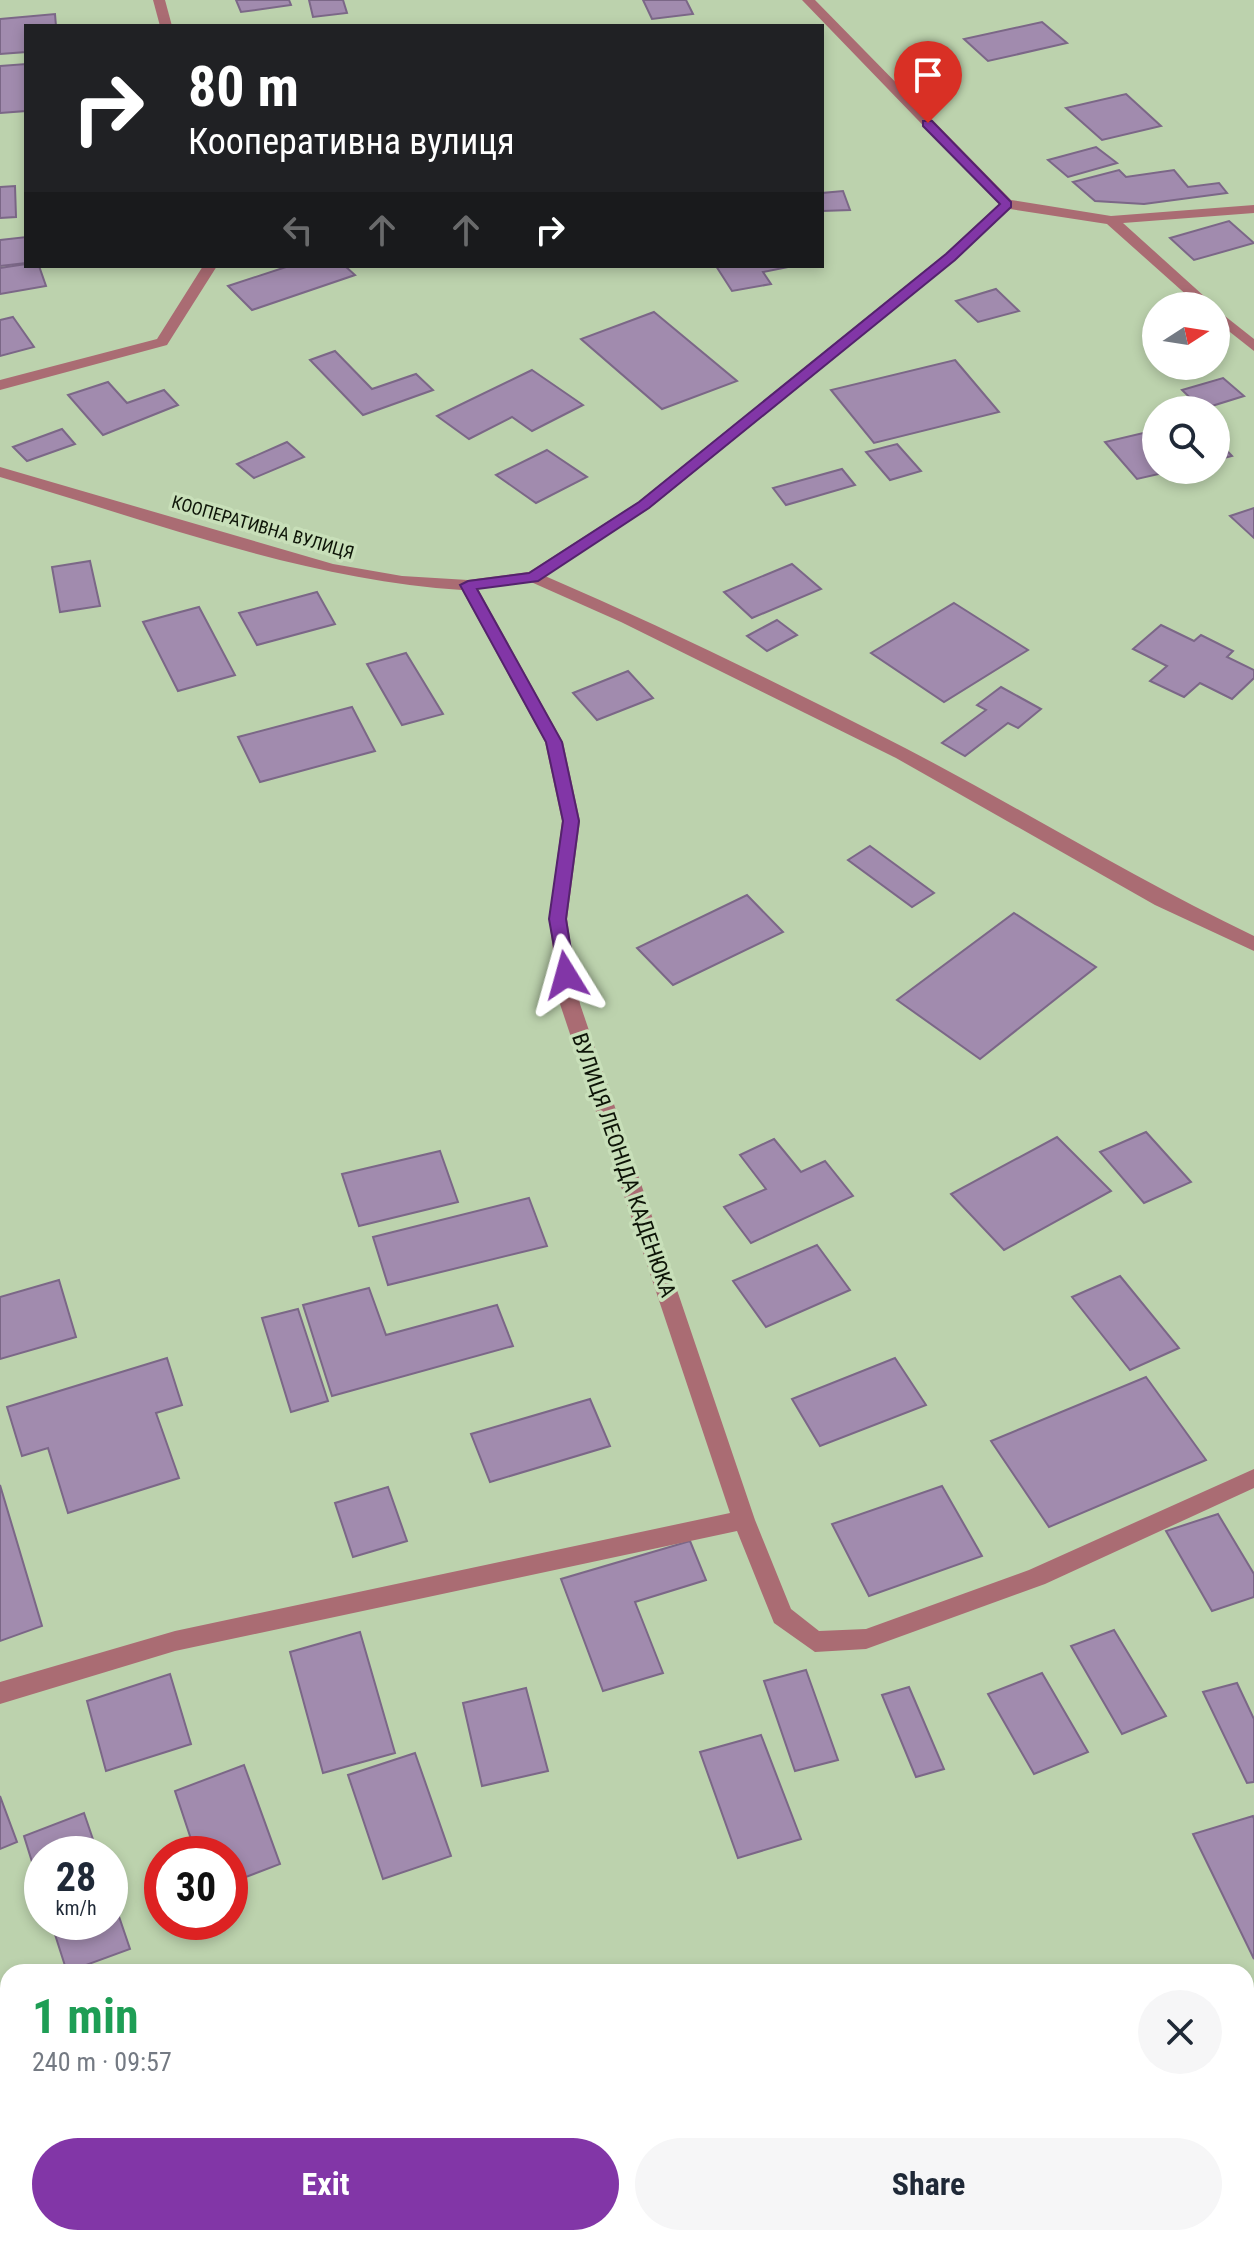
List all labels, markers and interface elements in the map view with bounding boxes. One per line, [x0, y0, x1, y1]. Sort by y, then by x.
pin [894, 41, 962, 123]
icon: arrive [906, 53, 950, 97]
text: 80 m [188, 54, 299, 120]
icon: right [56, 56, 160, 160]
text: Кооперативна вулиця [188, 121, 515, 163]
icon: left [276, 208, 320, 252]
icon: ahead [360, 208, 404, 252]
icon: ahead [444, 208, 488, 252]
icon: right [528, 208, 572, 252]
north arrow [1142, 292, 1230, 380]
map controls [1142, 292, 1230, 484]
button: search [1142, 396, 1230, 484]
street label: КООПЕРАТИВНА ВУЛИЦЯ [169, 491, 357, 563]
position arrow [524, 933, 608, 1017]
street label: ВУЛИЦЯ ЛЕОНІДА КАДЕНЮКА [567, 1030, 681, 1301]
speed limit sign: 30 [144, 1836, 248, 1940]
text: 28 [56, 1854, 96, 1901]
text: km/h [55, 1896, 97, 1920]
text: 1 min [32, 1988, 139, 2045]
button: close [1138, 1990, 1222, 2074]
text: 240 m · 09:57 [32, 2047, 172, 2077]
button: Exit [32, 2138, 619, 2230]
button: Share [635, 2138, 1222, 2230]

